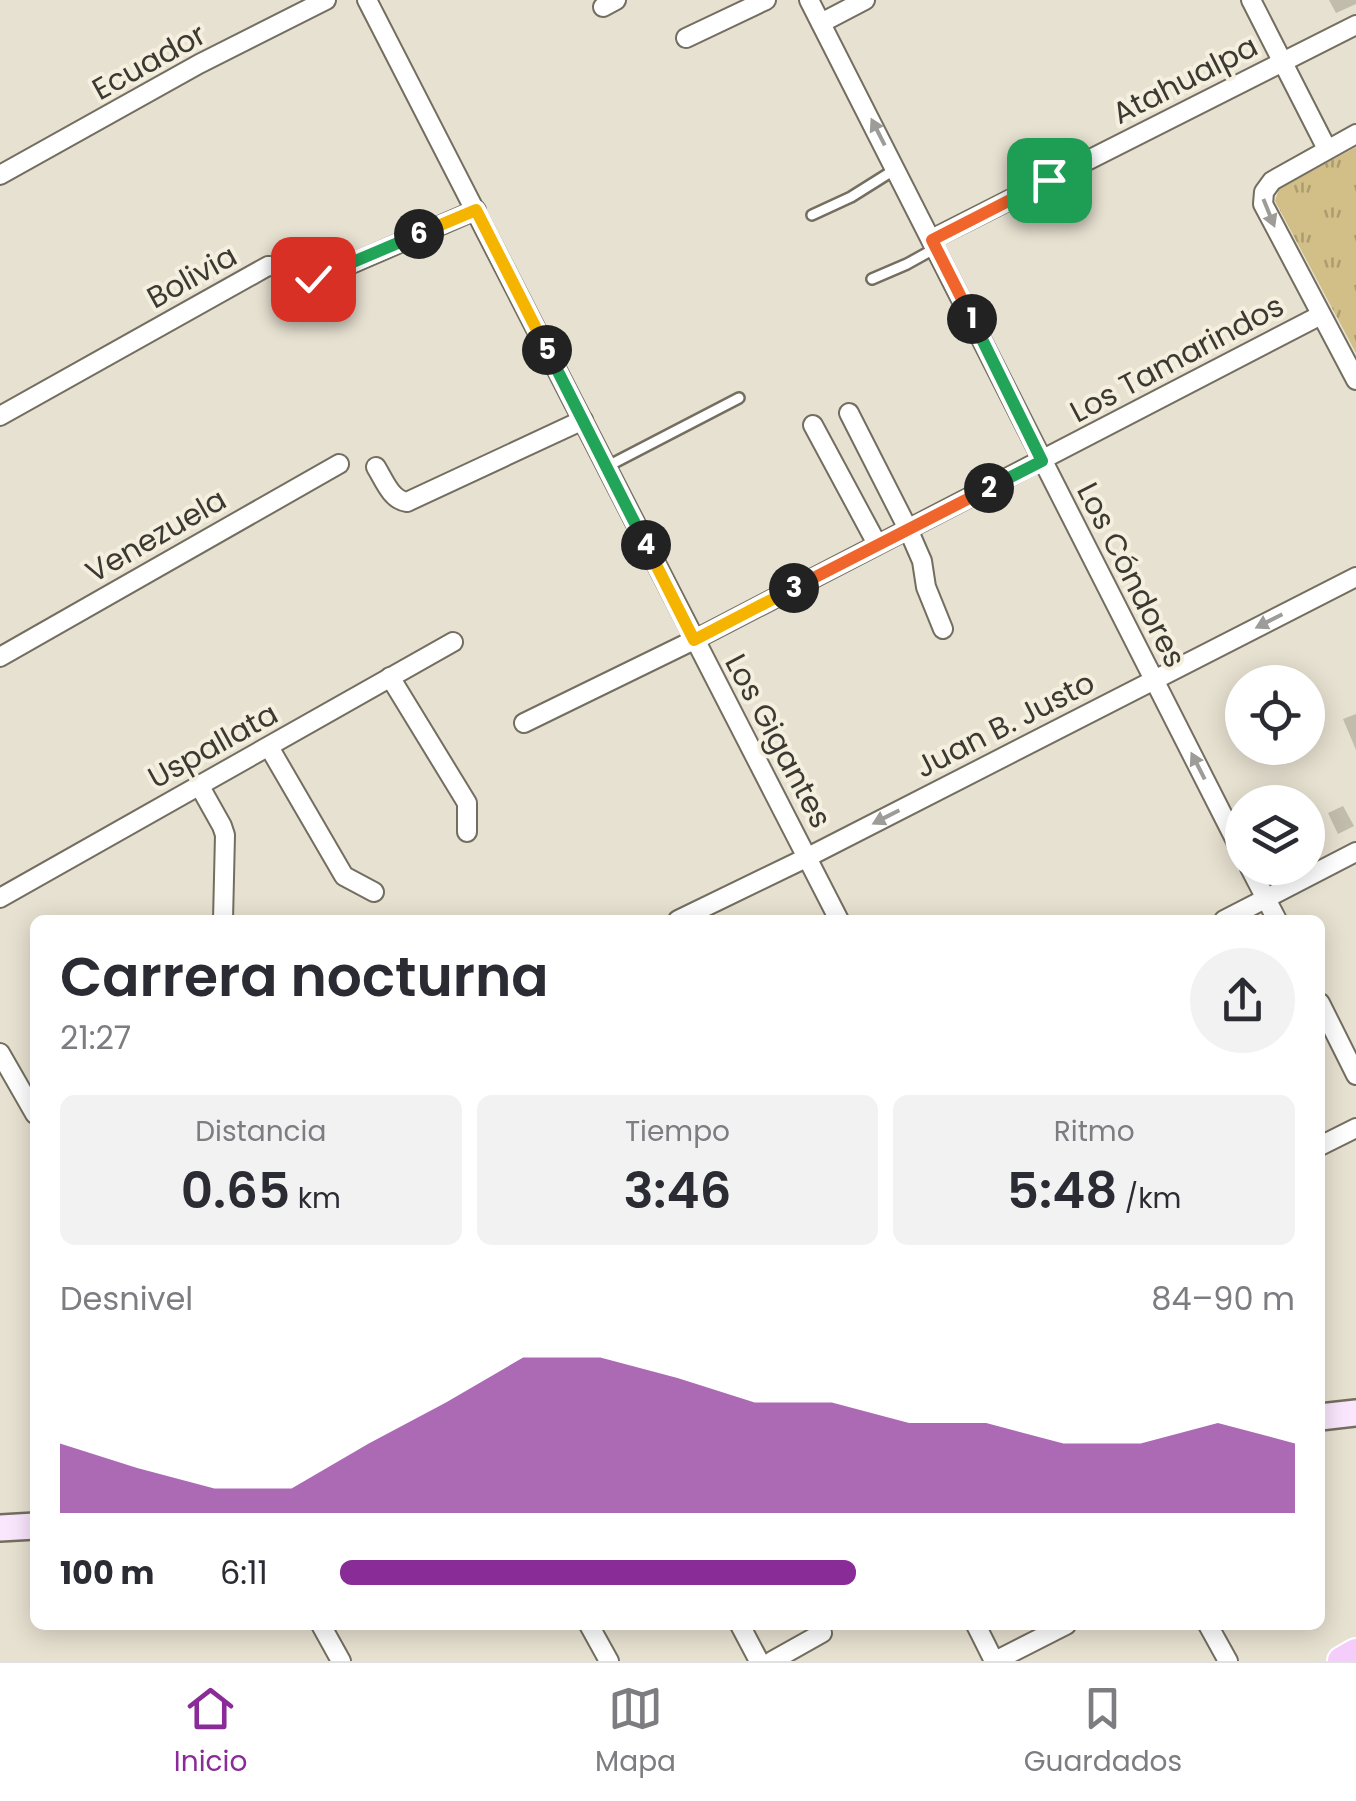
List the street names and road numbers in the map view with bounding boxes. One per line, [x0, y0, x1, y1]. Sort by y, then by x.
street label: Ecuador [84, 13, 213, 110]
street label: Atahualpa [1105, 25, 1265, 135]
street label: Bolivia [139, 234, 245, 319]
street label: Los Tamarindos [1062, 284, 1291, 433]
street label: Los Cóndores [1066, 475, 1197, 675]
street label: Venezuela [78, 478, 234, 593]
street label: Los Gigantes [715, 646, 842, 835]
street label: Juan B. Justo [908, 661, 1102, 788]
street label: Uspallata [140, 692, 286, 799]

